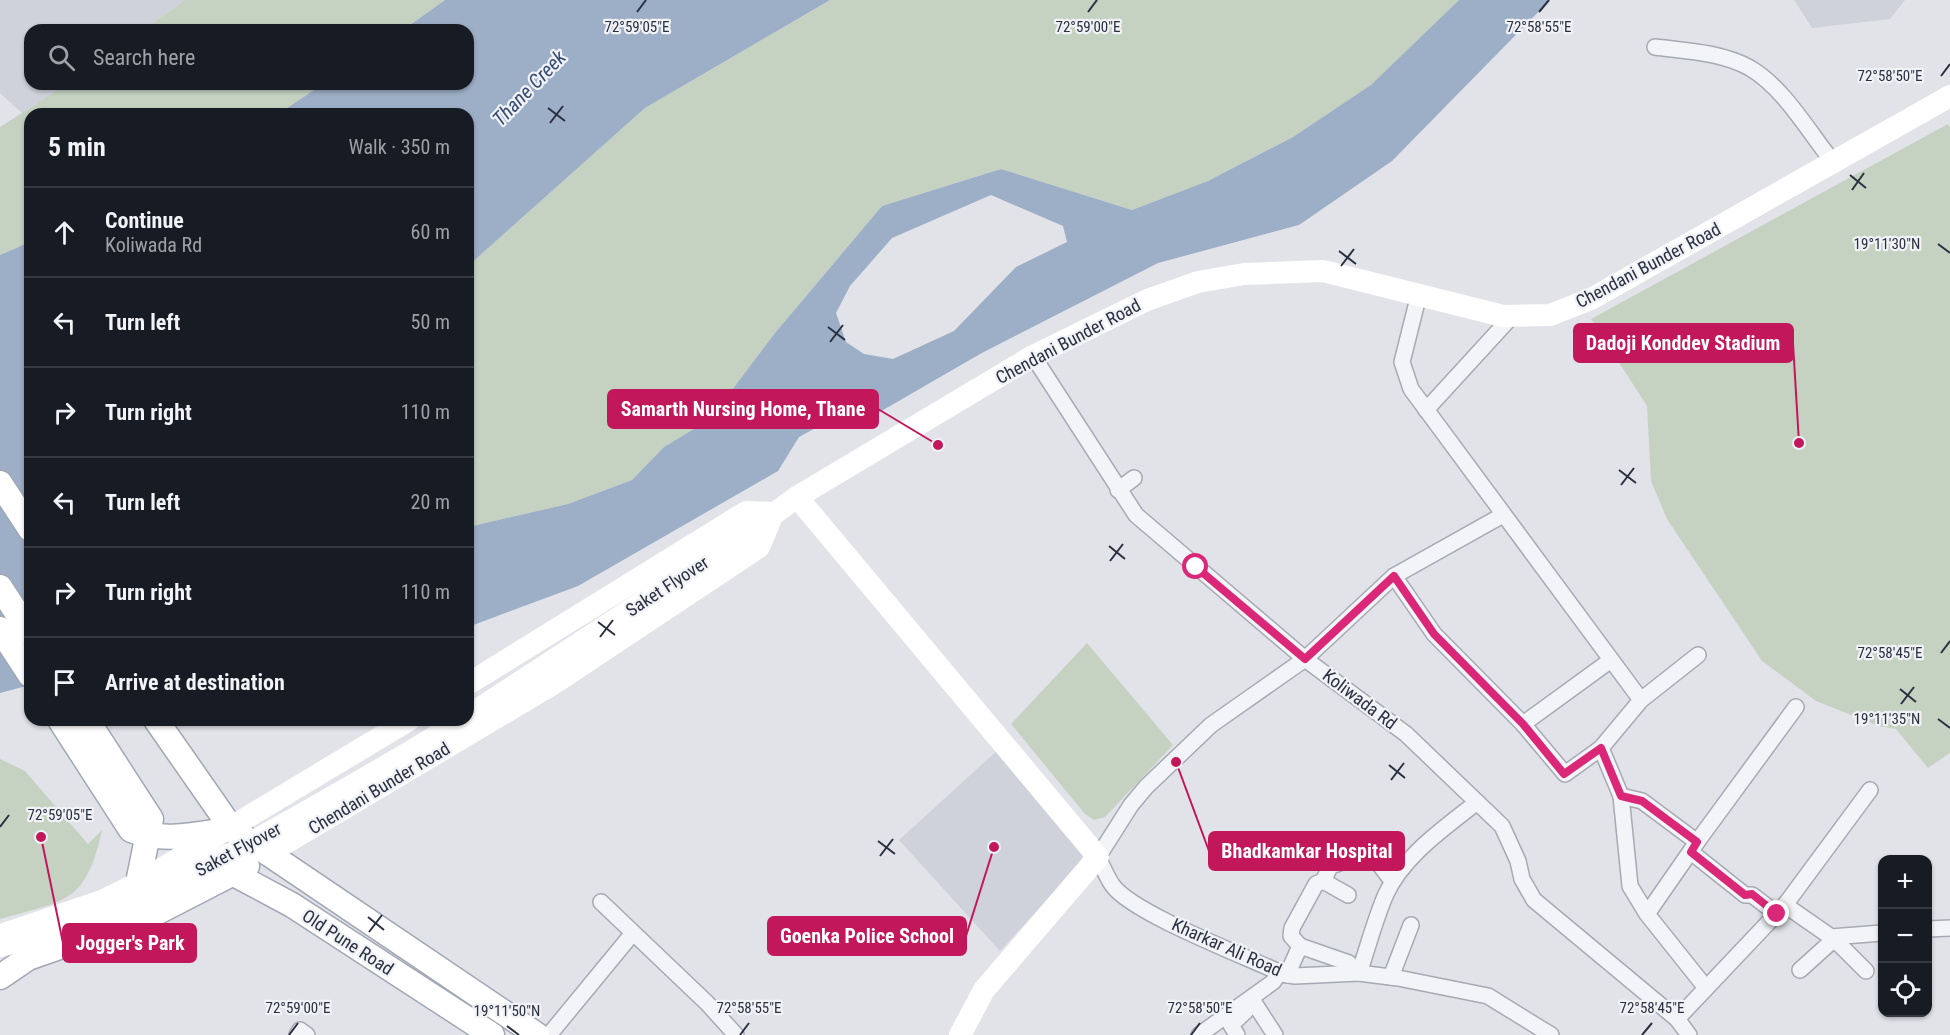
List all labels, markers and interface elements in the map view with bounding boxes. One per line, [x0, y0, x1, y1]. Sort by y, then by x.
text: 72°59'05"E [605, 18, 669, 36]
text: 72°59'00"E [1056, 18, 1120, 36]
text: 72°58'55"E [1507, 18, 1571, 36]
search box [24, 24, 474, 90]
icon: search [45, 41, 78, 74]
water label: Thane Creek [487, 44, 572, 131]
text: Search here [93, 45, 195, 70]
text: 72°58'50"E [1858, 67, 1922, 85]
text: 5 min [48, 132, 106, 162]
text: Walk · 350 m [349, 135, 450, 159]
text: Continue [105, 208, 184, 233]
icon: ahead [48, 216, 81, 249]
street label: Chendani Bunder Road [1572, 218, 1724, 312]
text: 60 m [411, 220, 450, 244]
text: Koliwada Rd [105, 233, 202, 257]
text: 19°11'30"N [1854, 235, 1920, 253]
street label: Chendani Bunder Road [992, 294, 1144, 388]
icon: left [48, 306, 81, 339]
text: Turn left [105, 310, 180, 335]
text: 50 m [411, 310, 450, 334]
callout: Dadoji Konddev Stadium [1574, 324, 1793, 362]
text: Dadoji Konddev Stadium [1586, 331, 1780, 355]
callout: Samarth Nursing Home, Thane [608, 390, 878, 428]
icon: right [48, 396, 81, 429]
text: Samarth Nursing Home, Thane [621, 397, 865, 421]
text: Turn right [105, 400, 192, 425]
text: 110 m [401, 400, 450, 424]
icon: left [48, 486, 81, 519]
text: Turn left [105, 490, 180, 515]
text: 20 m [411, 490, 450, 514]
street label: Saket Flyover [622, 551, 713, 621]
route start [1182, 553, 1208, 579]
icon: right [48, 576, 81, 609]
text: Turn right [105, 580, 192, 605]
text: 110 m [401, 580, 450, 604]
text: 72°58'45"E [1858, 644, 1922, 662]
street label: Koliwada Rd [1319, 664, 1401, 734]
icon: arrive [48, 666, 81, 699]
text: Arrive at destination [105, 670, 285, 695]
text: 19°11'35"N [1854, 710, 1920, 728]
street label: Chendani Bunder Road [305, 738, 453, 838]
text: 72°59'05"E [28, 806, 92, 824]
street label: Saket Flyover [191, 817, 285, 880]
callout: Bhadkamkar Hospital [1209, 832, 1404, 870]
text: Bhadkamkar Hospital [1221, 839, 1393, 863]
map controls [1878, 855, 1932, 1017]
button: + [1878, 855, 1932, 909]
route end [1763, 900, 1789, 926]
street label: Old Pune Road [299, 905, 397, 979]
button: − [1878, 909, 1932, 963]
street label: Kharkar Ali Road [1169, 913, 1285, 981]
callout: Goenka Police School [768, 917, 966, 955]
callout: Jogger's Park [63, 924, 196, 962]
text: Goenka Police School [780, 924, 954, 948]
text: Jogger's Park [75, 931, 185, 955]
button: locate [1878, 963, 1932, 1017]
text: 72°59'00"E [266, 999, 330, 1017]
text: 72°58'55"E [717, 999, 781, 1017]
text: 72°58'50"E [1168, 999, 1232, 1017]
text: 72°58'45"E [1620, 999, 1684, 1017]
text: 19°11'50"N [474, 1002, 540, 1020]

